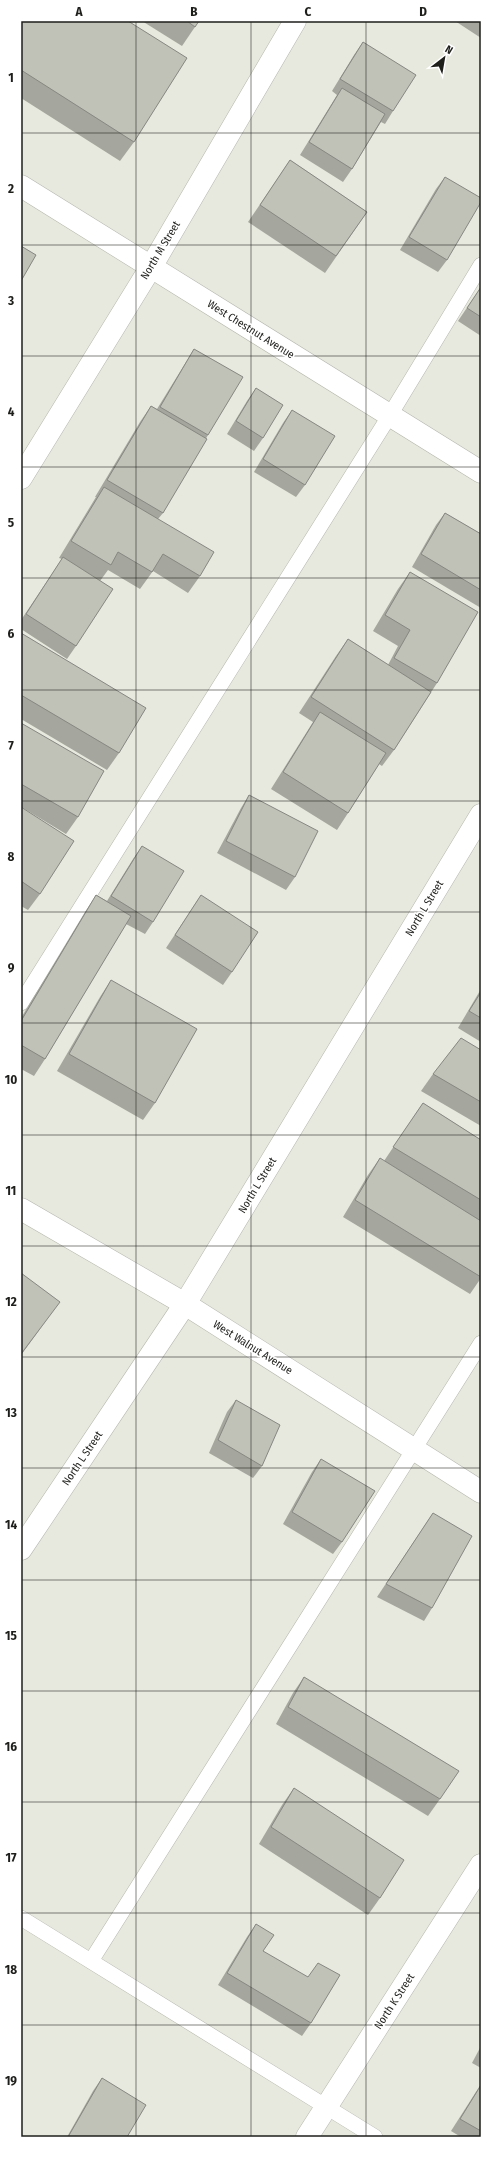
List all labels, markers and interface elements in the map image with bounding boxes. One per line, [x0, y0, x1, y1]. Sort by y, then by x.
text: A [74, 4, 83, 19]
text: B [190, 4, 198, 19]
text: C [305, 4, 312, 19]
text: D [419, 4, 427, 19]
north arrow [424, 38, 464, 78]
text: N [443, 43, 455, 57]
text: 1 [8, 70, 14, 85]
text: 2 [7, 181, 14, 196]
street label: North M Street [138, 218, 183, 282]
text: 3 [7, 293, 14, 308]
street label: West Chestnut Avenue [205, 297, 297, 361]
text: 4 [8, 404, 15, 419]
text: 5 [8, 515, 14, 530]
text: 6 [8, 626, 15, 641]
text: 7 [8, 738, 14, 753]
text: 8 [8, 849, 15, 864]
street label: North L Street [403, 878, 446, 939]
text: 9 [8, 960, 15, 975]
text: 10 [5, 1072, 17, 1087]
street label: North L Street [236, 1155, 279, 1216]
text: 11 [6, 1183, 16, 1198]
text: 12 [5, 1294, 17, 1309]
street label: West Walnut Avenue [211, 1318, 295, 1377]
text: 13 [5, 1405, 17, 1420]
street label: North L Street [59, 1428, 106, 1488]
text: 14 [5, 1517, 17, 1532]
text: 15 [5, 1628, 17, 1643]
text: 16 [5, 1739, 17, 1754]
text: 17 [5, 1850, 17, 1865]
text: 18 [5, 1962, 17, 1977]
street label: North K Street [372, 1971, 417, 2032]
text: 19 [5, 2073, 17, 2088]

